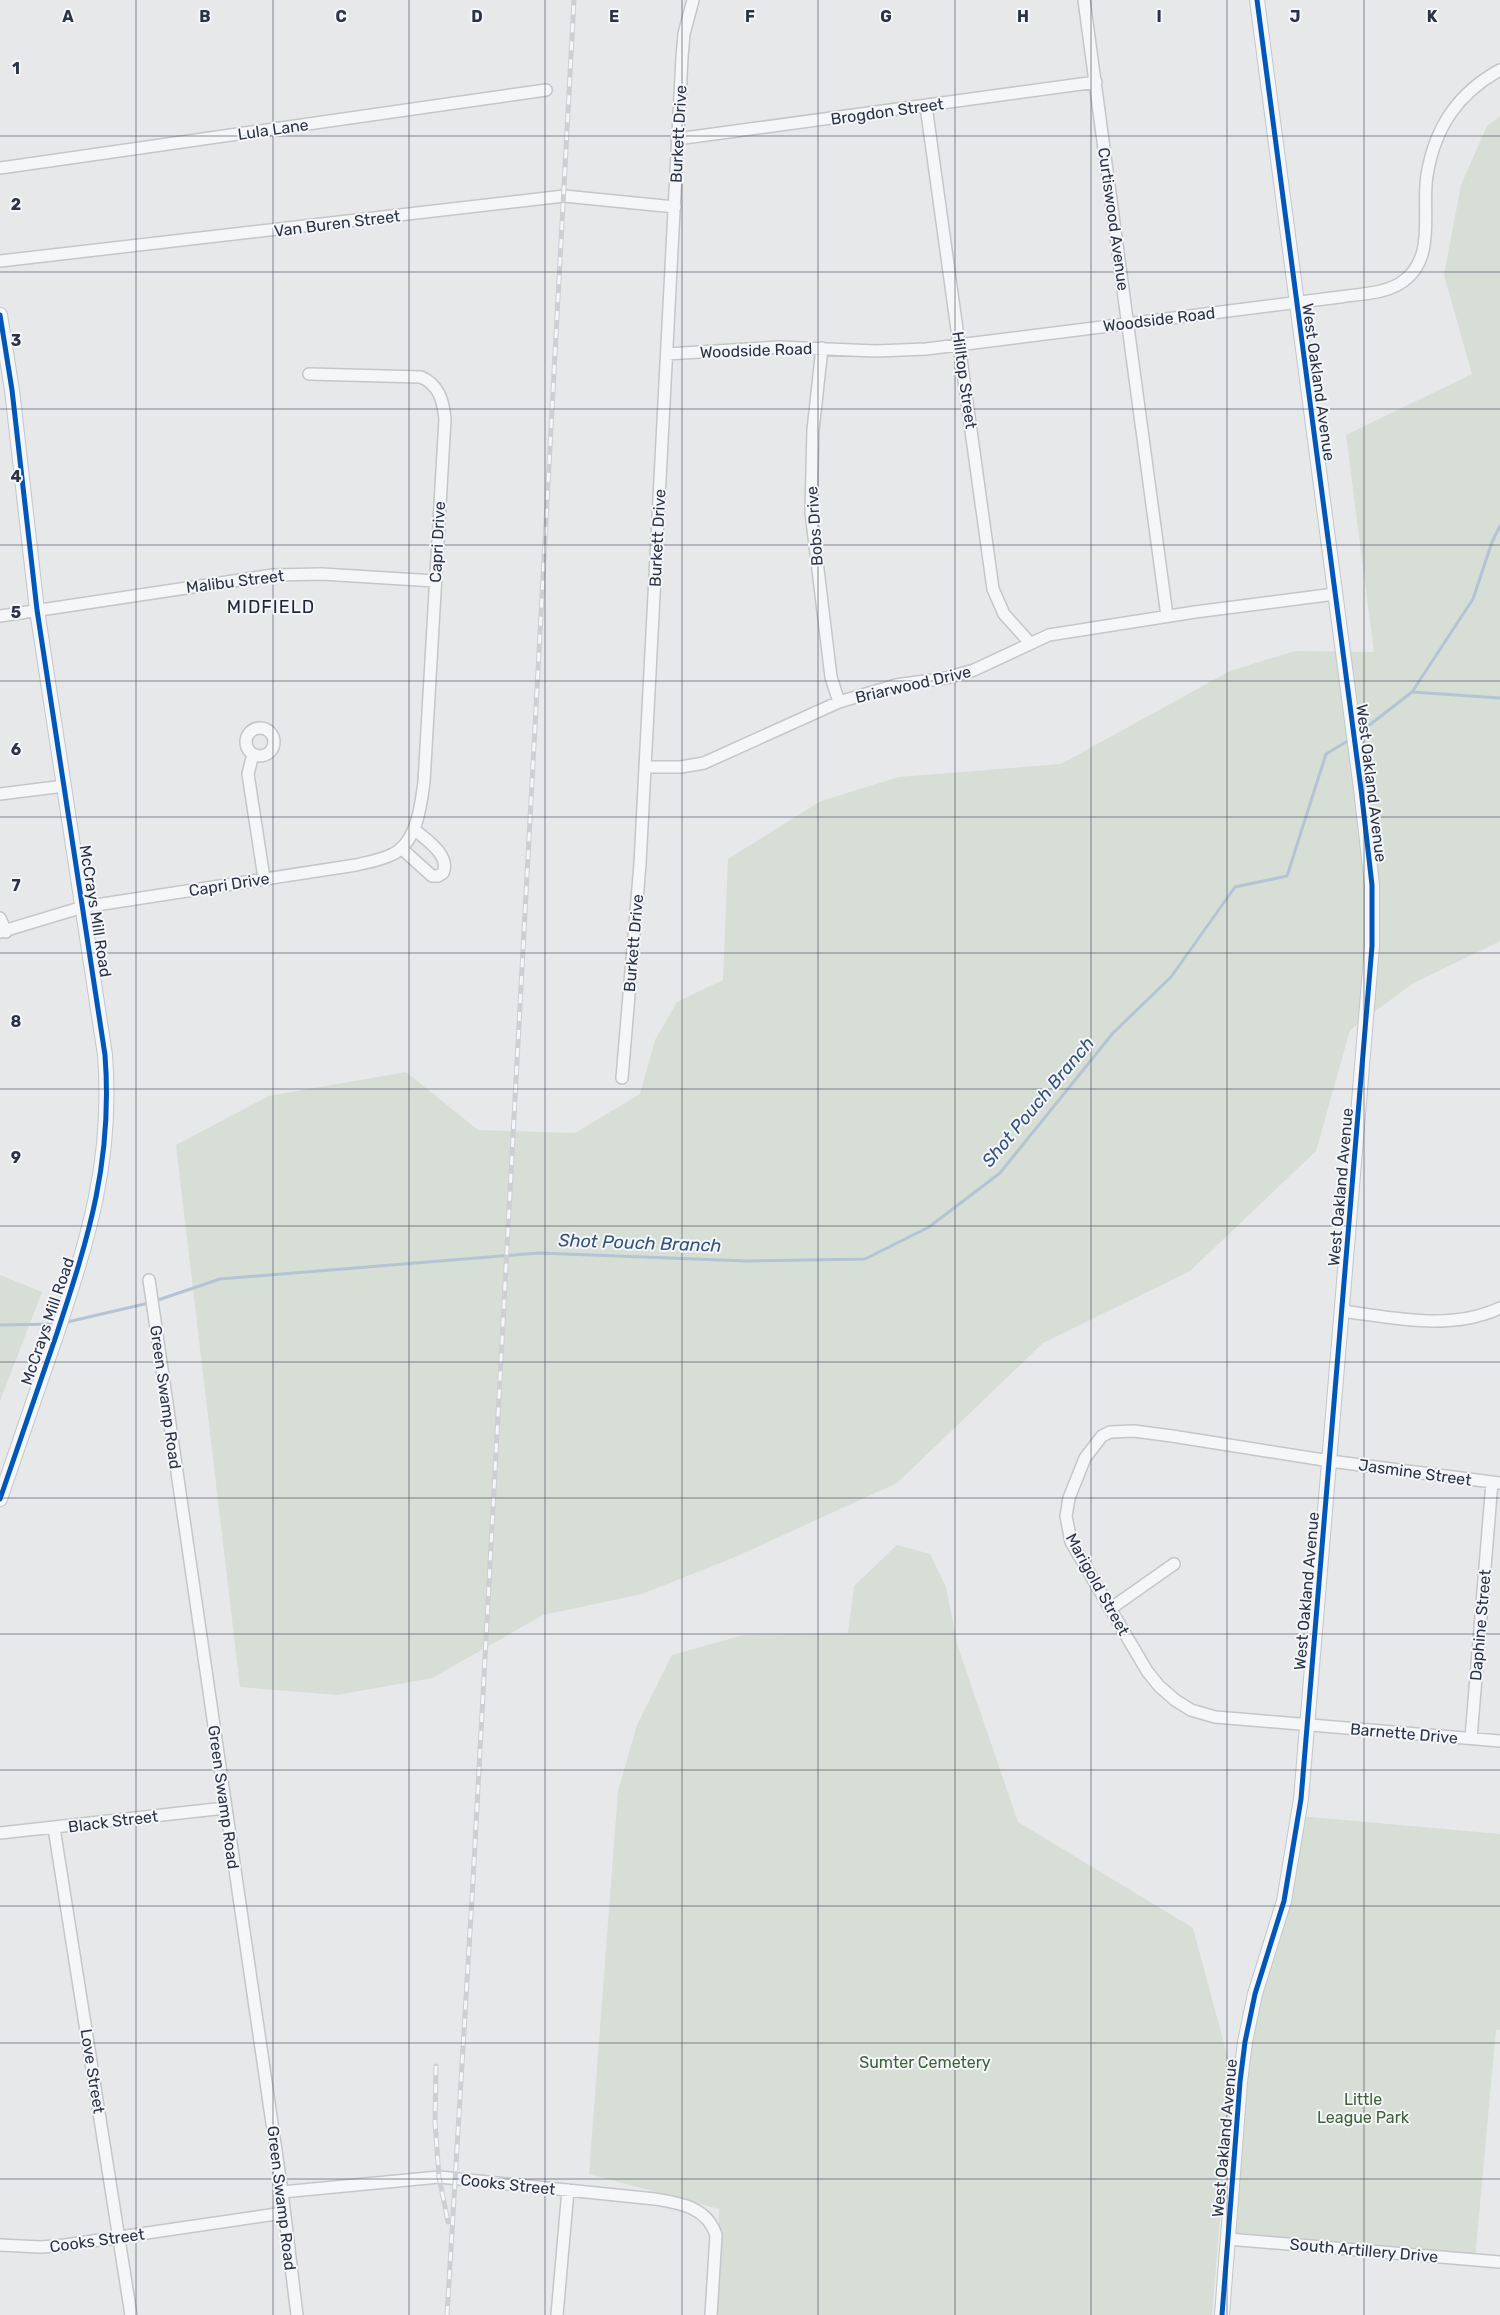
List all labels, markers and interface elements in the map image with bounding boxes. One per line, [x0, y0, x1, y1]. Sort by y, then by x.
text: A [62, 7, 74, 26]
text: B [199, 7, 211, 26]
text: C [335, 7, 347, 26]
text: D [471, 7, 483, 26]
text: E [609, 7, 619, 26]
text: F [745, 7, 755, 26]
text: G [880, 7, 892, 26]
text: H [1017, 7, 1029, 26]
text: I [1156, 7, 1162, 26]
text: J [1290, 7, 1300, 26]
text: K [1427, 7, 1438, 26]
text: 1 [12, 59, 20, 78]
street label: Burkett Drive [666, 85, 691, 184]
street label: Brogdon Street [829, 94, 945, 129]
street label: Lula Lane [236, 115, 310, 144]
street label: Curtiswood Avenue [1094, 146, 1133, 292]
text: 2 [11, 195, 21, 214]
street label: Van Buren Street [273, 206, 401, 241]
street label: West Oakland Avenue [1298, 302, 1339, 462]
street label: Woodside Road [1102, 303, 1216, 336]
street label: Hilltop Street [948, 330, 981, 430]
text: 3 [11, 331, 21, 350]
street label: Woodside Road [699, 339, 813, 362]
text: 4 [11, 467, 22, 486]
street label: Bobs Drive [802, 485, 827, 567]
street label: Burkett Drive [645, 489, 670, 588]
street label: Capri Drive [426, 501, 449, 583]
street label: Malibu Street [185, 566, 285, 597]
district label: MIDFIELD [227, 596, 315, 618]
text: 5 [11, 603, 21, 622]
street label: Briarwood Drive [853, 662, 973, 707]
street label: West Oakland Avenue [1352, 703, 1391, 863]
text: 6 [11, 740, 21, 759]
street label: McCrays Mill Road [76, 844, 115, 979]
street label: Capri Drive [187, 869, 271, 900]
text: 7 [11, 876, 21, 895]
street label: Burkett Drive [620, 893, 647, 993]
text: 8 [11, 1012, 22, 1031]
water label: Shot Pouch Branch [977, 1032, 1099, 1172]
street label: West Oakland Avenue [1324, 1107, 1357, 1267]
text: 9 [11, 1148, 21, 1167]
water label: Shot Pouch Branch [558, 1229, 722, 1257]
street label: McCrays Mill Road [17, 1255, 78, 1387]
street label: Green Swamp Road [146, 1324, 185, 1470]
street label: Jasmine Street [1357, 1455, 1473, 1490]
street label: West Oakland Avenue [1290, 1511, 1323, 1671]
street label: Marigold Street [1062, 1530, 1133, 1639]
street label: Daphine Street [1466, 1569, 1495, 1682]
street label: Barnette Drive [1349, 1719, 1459, 1748]
street label: Green Swamp Road [204, 1724, 243, 1870]
street label: Black Street [67, 1807, 159, 1836]
street label: Love Street [76, 2027, 109, 2115]
park label: Sumter Cemetery [859, 2053, 991, 2072]
street label: West Oakland Avenue [1208, 2058, 1241, 2218]
park label: Little League Park [1317, 2090, 1410, 2127]
street label: Green Swamp Road [263, 2125, 300, 2271]
street label: Cooks Street [459, 2170, 556, 2199]
street label: Cooks Street [48, 2224, 146, 2257]
street label: South Artillery Drive [1289, 2235, 1439, 2266]

